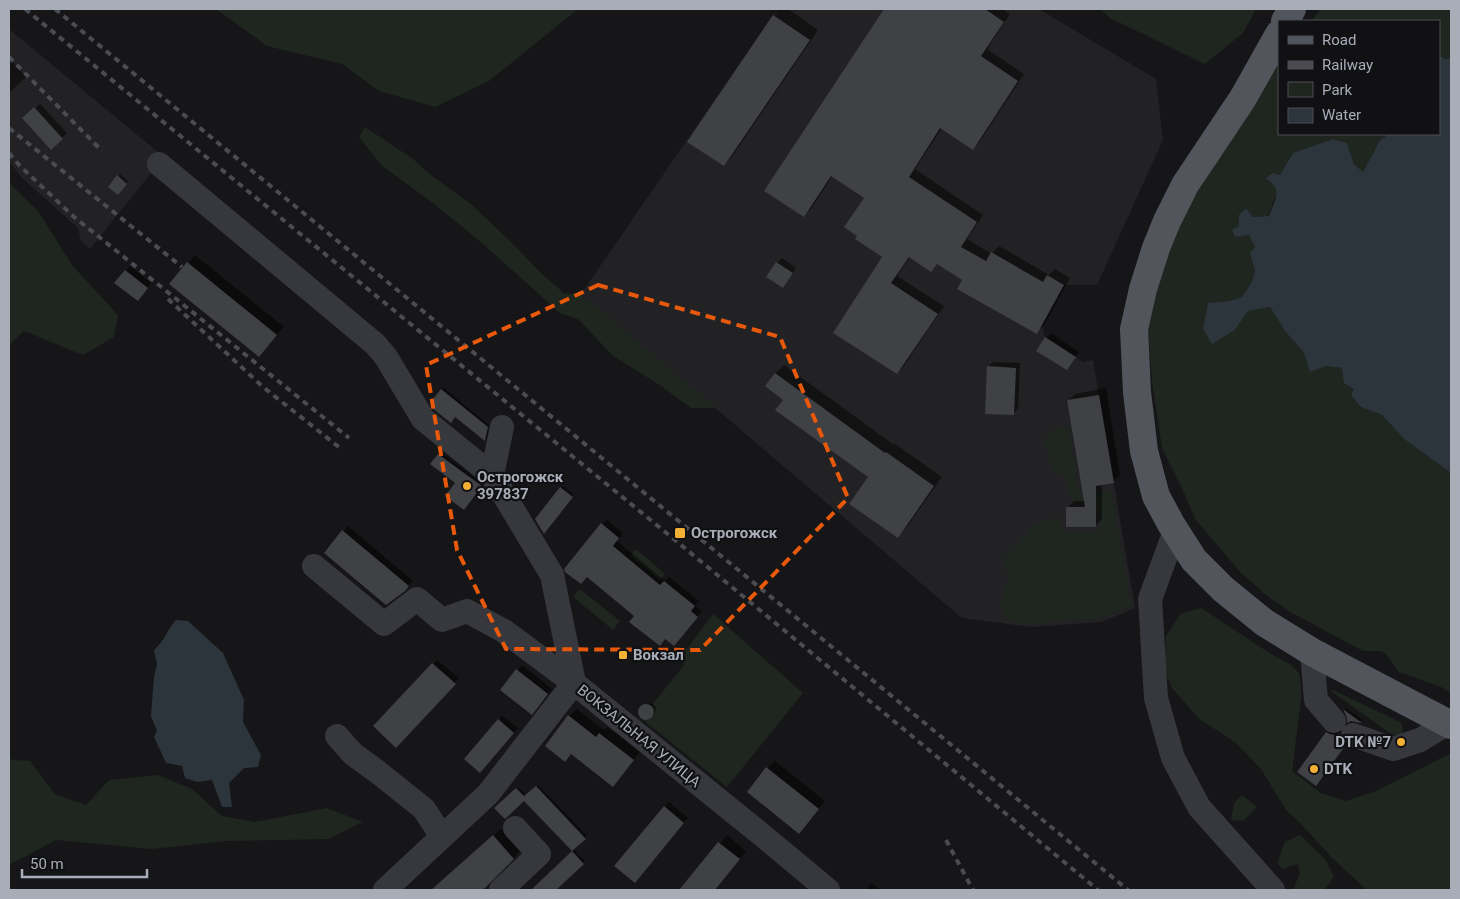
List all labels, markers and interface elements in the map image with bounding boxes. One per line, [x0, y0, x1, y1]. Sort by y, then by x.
legend [1278, 20, 1440, 135]
text: Road [1322, 31, 1356, 49]
text: Railway [1322, 56, 1373, 74]
text: Park [1322, 81, 1353, 99]
text: Water [1322, 106, 1361, 124]
place label: Острогожск 397837 [477, 468, 564, 503]
marker: Острогожск 397837 [461, 480, 473, 492]
place label: Острогожск [691, 524, 778, 542]
marker: Острогожск [673, 526, 687, 540]
place label: Вокзал [633, 646, 684, 664]
marker: Вокзал [617, 649, 629, 661]
street label: ВОКЗАЛЬНАЯ УЛИЦА [574, 681, 704, 791]
place label: DTK №7 [1335, 733, 1391, 751]
marker: DTK №7 [1395, 736, 1407, 748]
place label: DTK [1324, 760, 1353, 778]
marker: DTK [1308, 763, 1320, 775]
scale bar [22, 846, 148, 878]
text: 50 m [30, 855, 64, 873]

